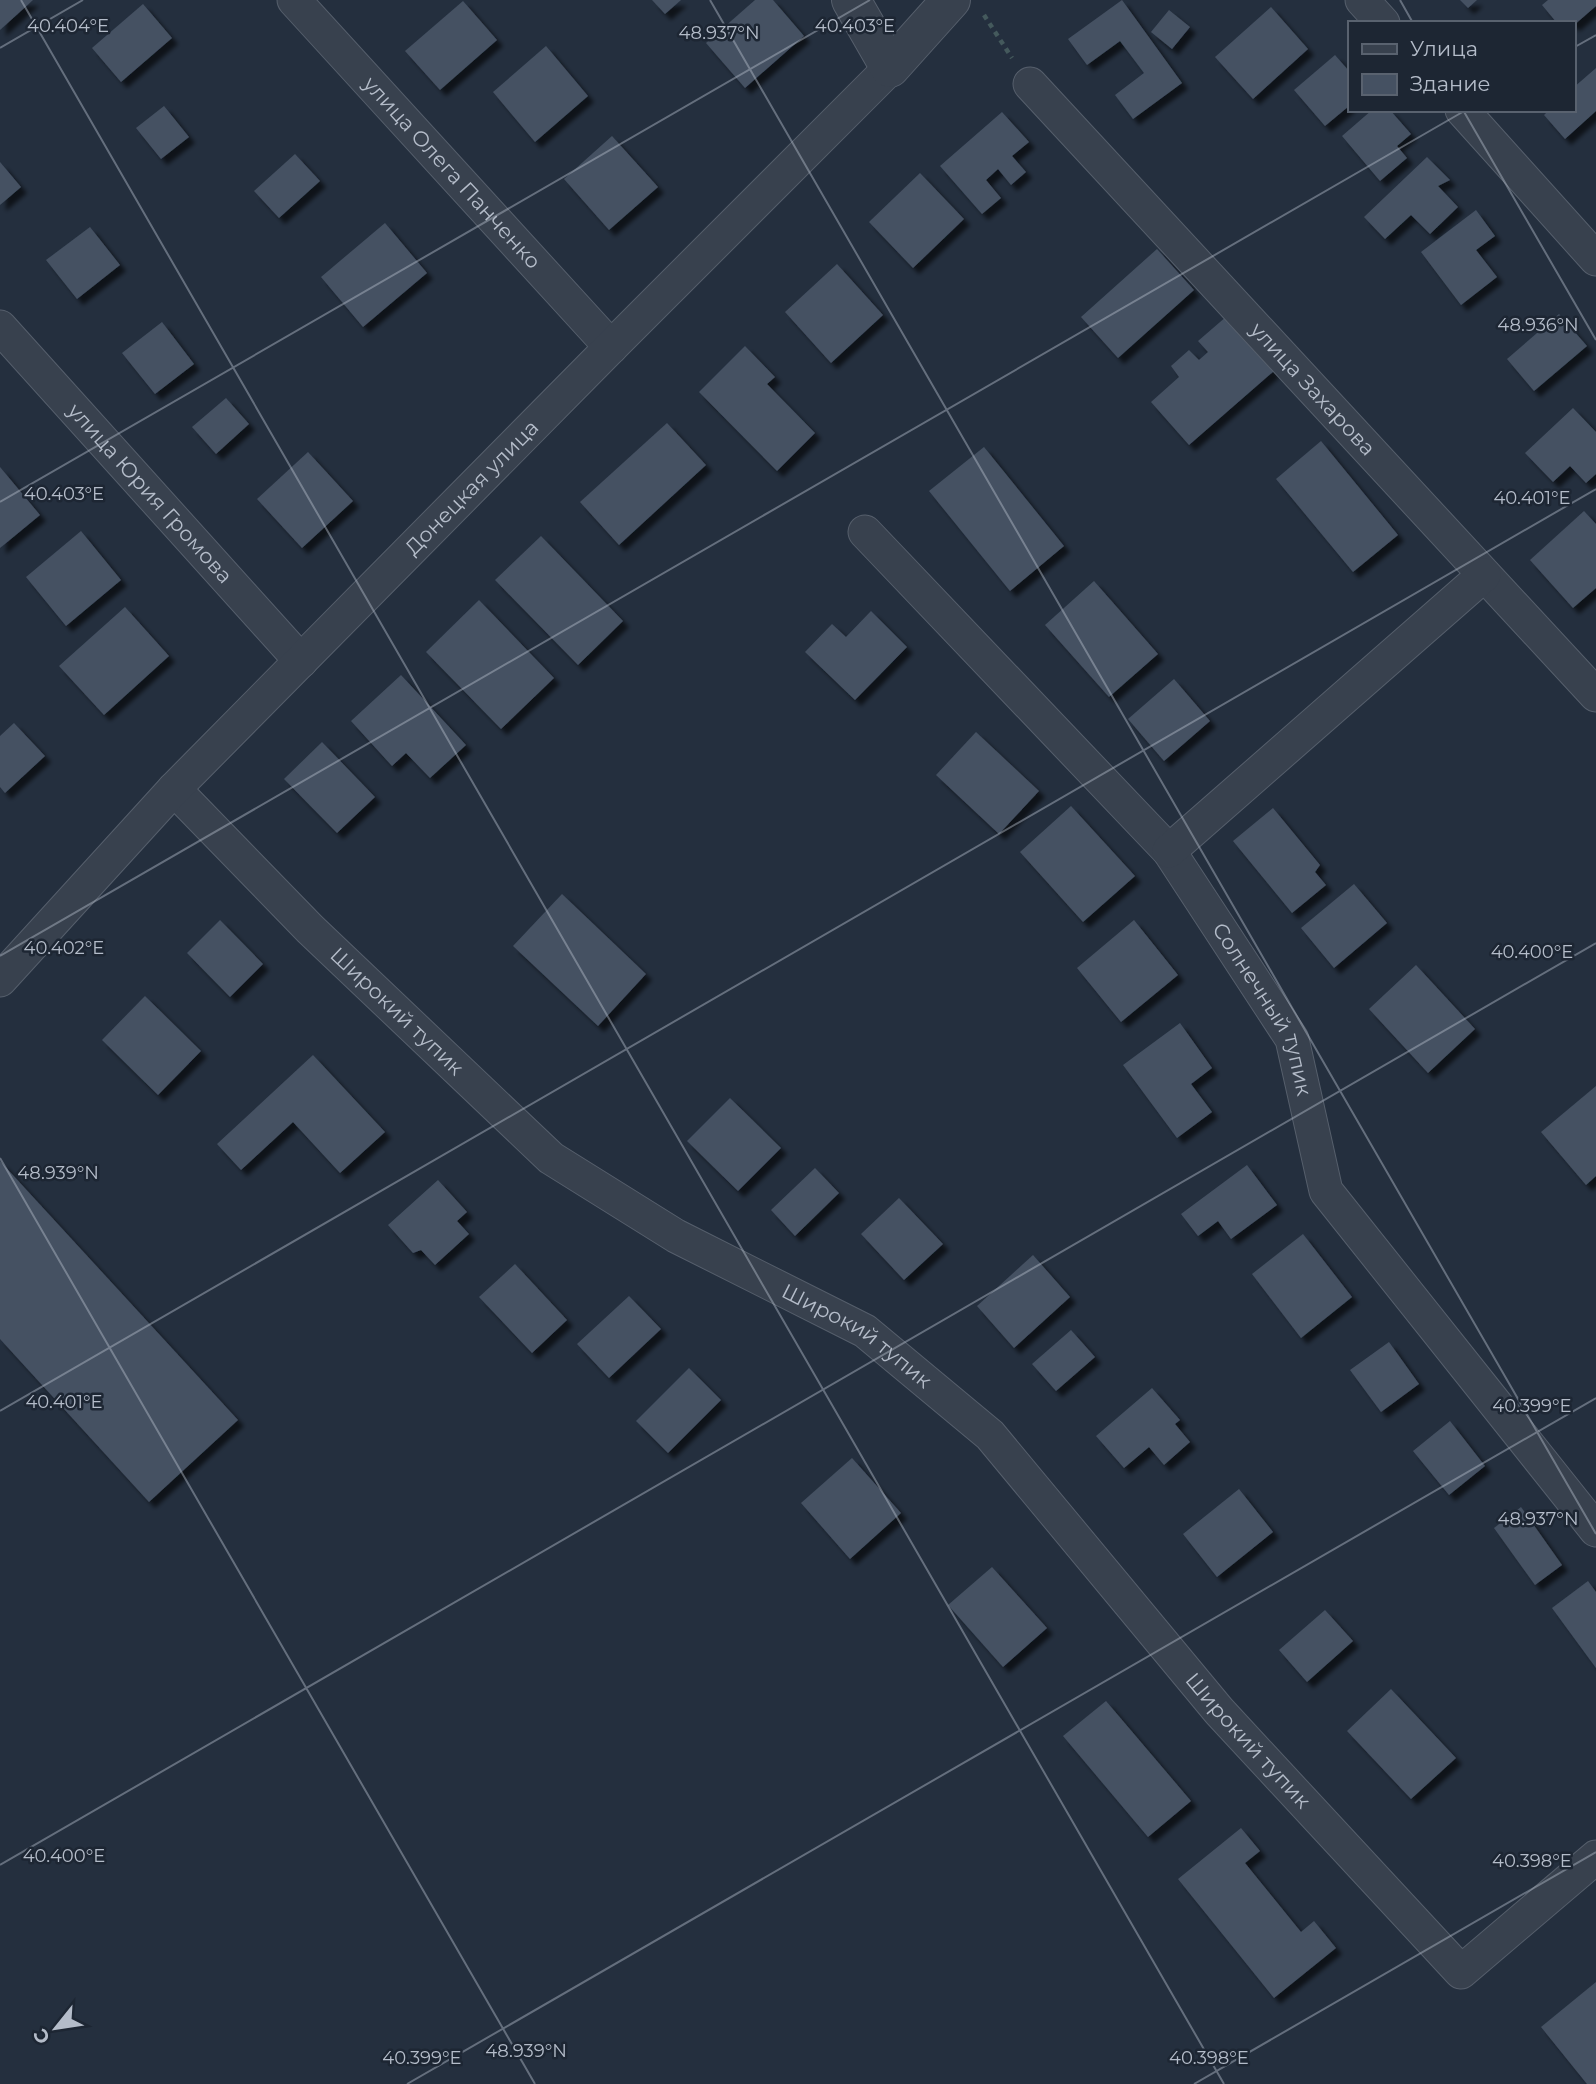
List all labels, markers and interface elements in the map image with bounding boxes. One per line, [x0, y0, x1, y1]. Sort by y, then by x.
text: 40.404°E [27, 15, 109, 37]
text: 40.403°E [815, 15, 895, 37]
legend [1348, 21, 1575, 112]
text: 48.937°N [678, 22, 760, 44]
text: Улица [1410, 36, 1478, 61]
street label: улица Олега Панченко [358, 70, 546, 274]
text: Здание [1410, 71, 1491, 96]
text: 48.936°N [1497, 314, 1579, 336]
street label: улица Захарова [1245, 316, 1381, 461]
street label: улица Юрия Громова [62, 397, 238, 588]
street label: Донецкая улица [400, 415, 543, 560]
text: 40.403°E [24, 483, 104, 505]
text: 40.401°E [1493, 487, 1571, 509]
street label: Солнечный тупик [1207, 918, 1317, 1098]
text: 40.402°E [24, 937, 104, 959]
text: 40.400°E [1491, 941, 1573, 963]
street label: Широкий тупик [325, 942, 469, 1080]
text: 48.939°N [17, 1162, 99, 1184]
street label: Широкий тупик [778, 1278, 937, 1393]
text: 40.401°E [25, 1391, 103, 1413]
text: 40.399°E [1492, 1395, 1572, 1417]
text: 48.937°N [1497, 1508, 1579, 1530]
street label: Широкий тупик [1180, 1667, 1316, 1813]
text: 40.400°E [23, 1845, 105, 1867]
text: 40.398°E [1492, 1850, 1572, 1872]
north arrow [21, 1993, 91, 2063]
text: С [28, 2024, 55, 2048]
text: 48.939°N [485, 2040, 567, 2062]
text: 40.399°E [382, 2047, 462, 2069]
text: 40.398°E [1169, 2047, 1249, 2069]

